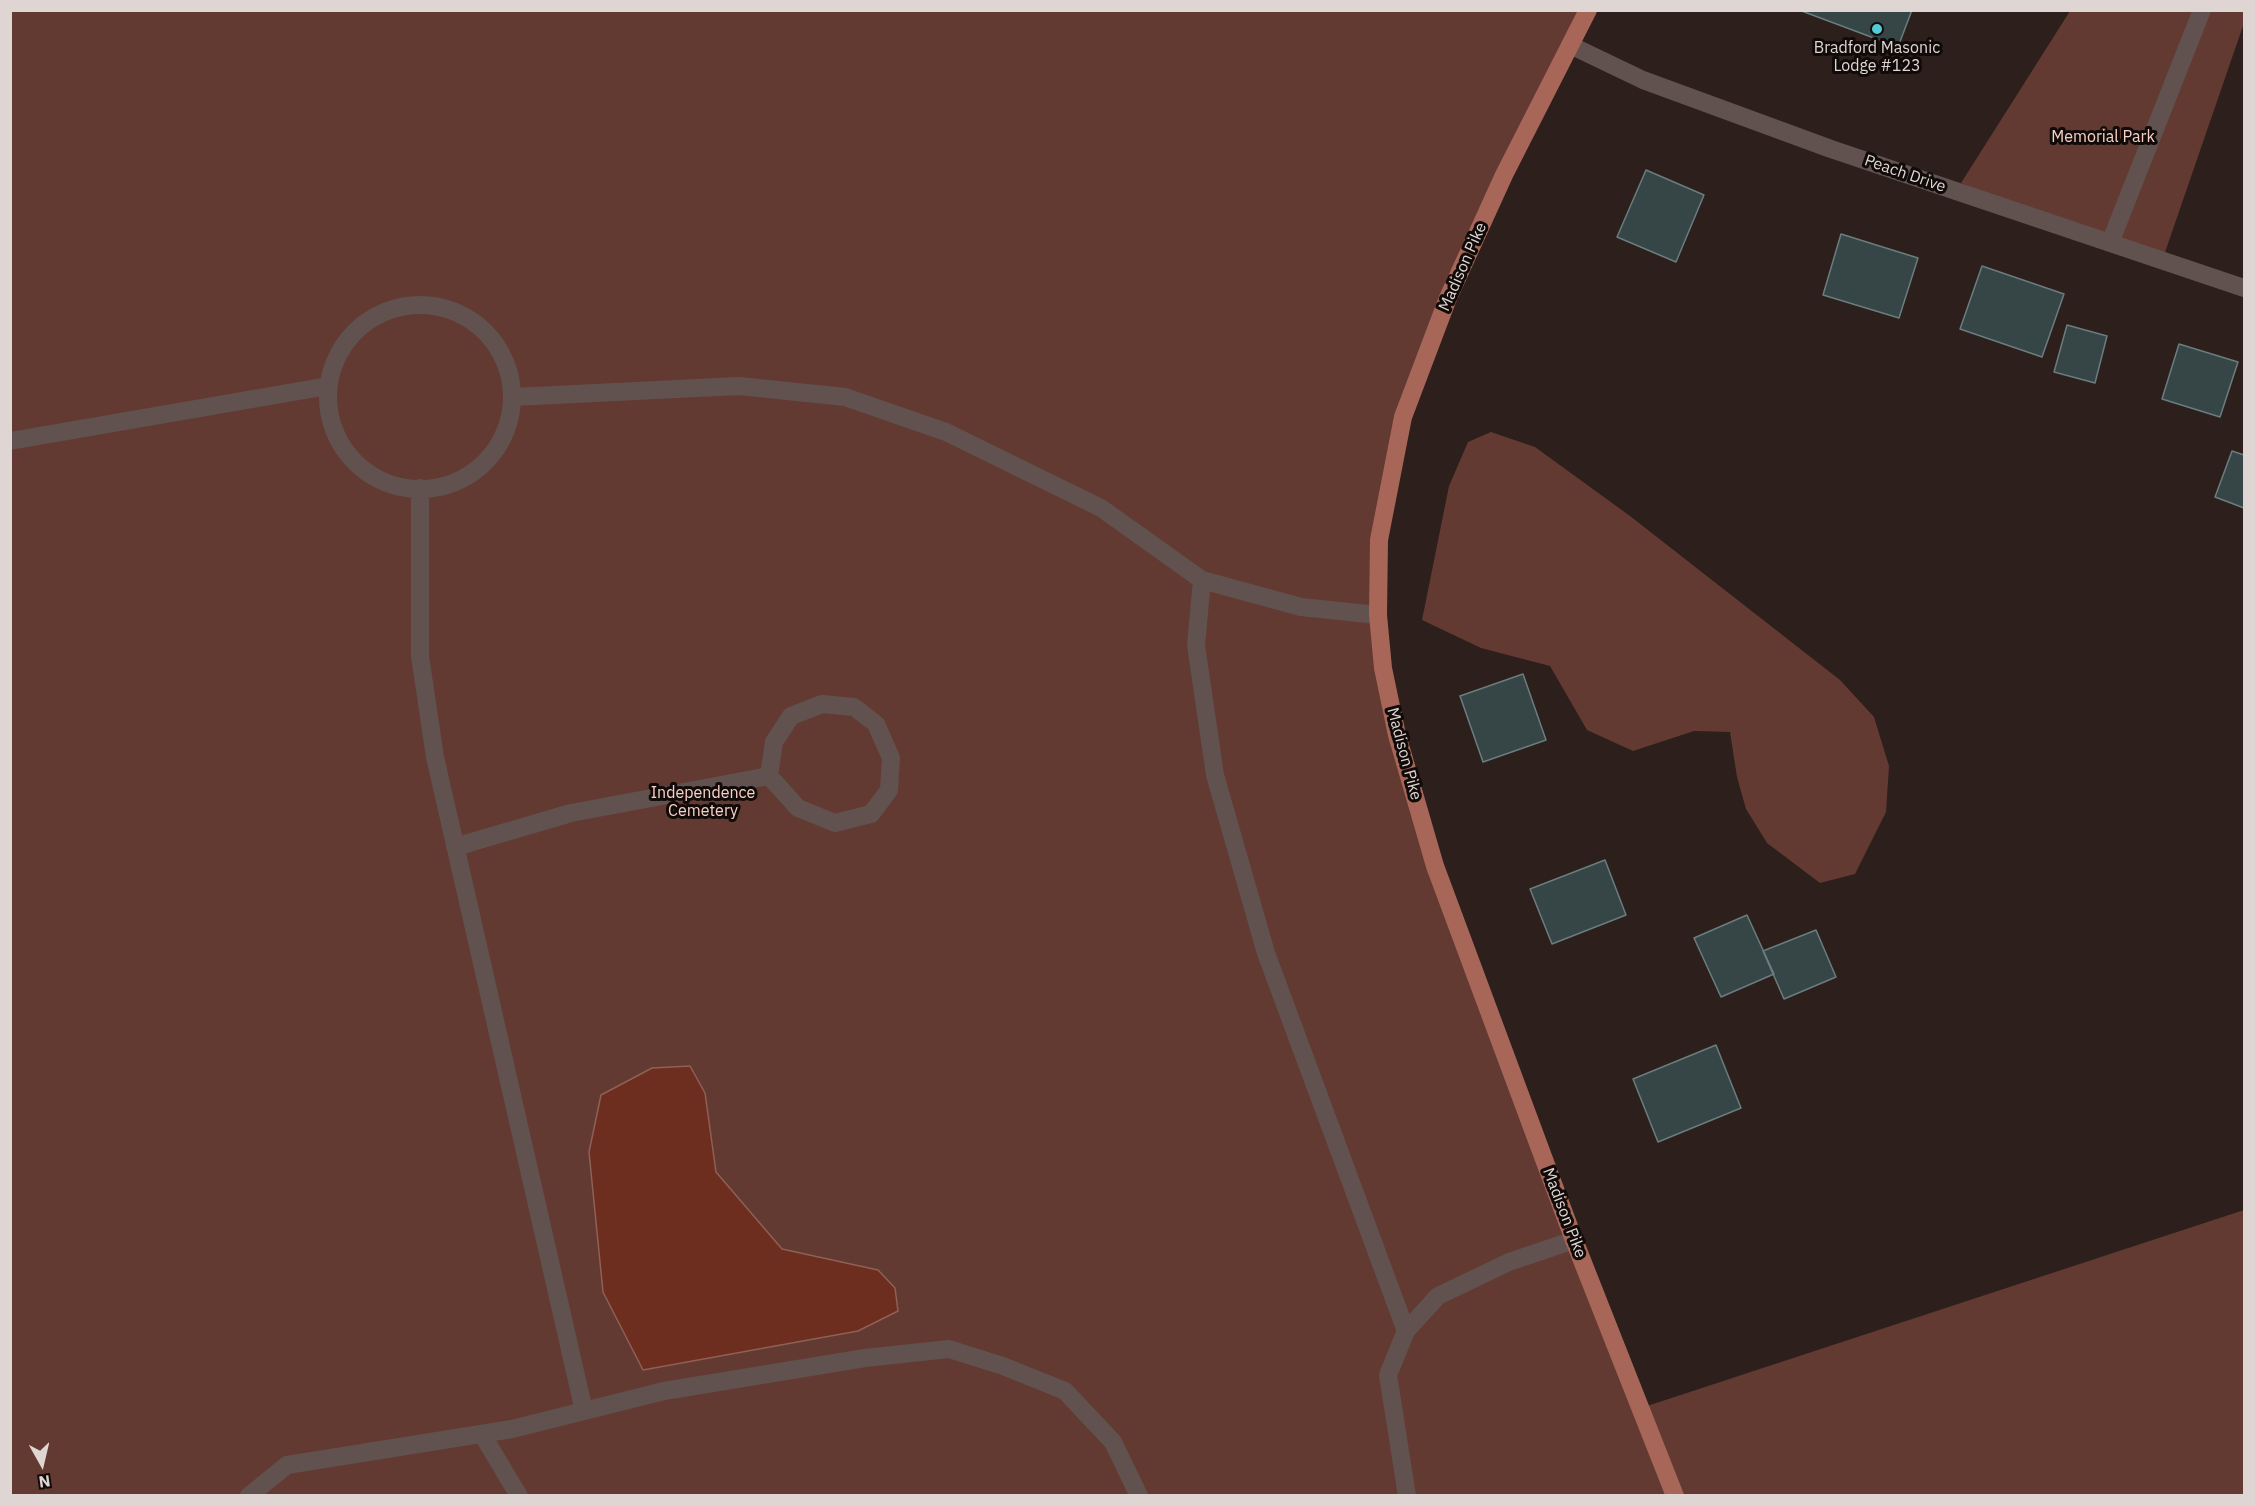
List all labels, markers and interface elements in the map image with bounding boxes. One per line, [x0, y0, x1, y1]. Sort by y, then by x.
marker: Bradford Masonic Lodge #123 [1870, 22, 1884, 36]
place label: Bradford Masonic Lodge #123 [1814, 38, 1940, 76]
park label: Memorial Park [2051, 127, 2155, 147]
street label: Peach Drive [1862, 151, 1948, 197]
street label: Madison Pike [1435, 220, 1491, 314]
street label: Madison Pike [1382, 706, 1426, 802]
park label: Independence Cemetery [651, 783, 755, 821]
street label: Madison Pike [1538, 1165, 1590, 1261]
north arrow [12, 1434, 72, 1494]
text: N [37, 1471, 52, 1493]

